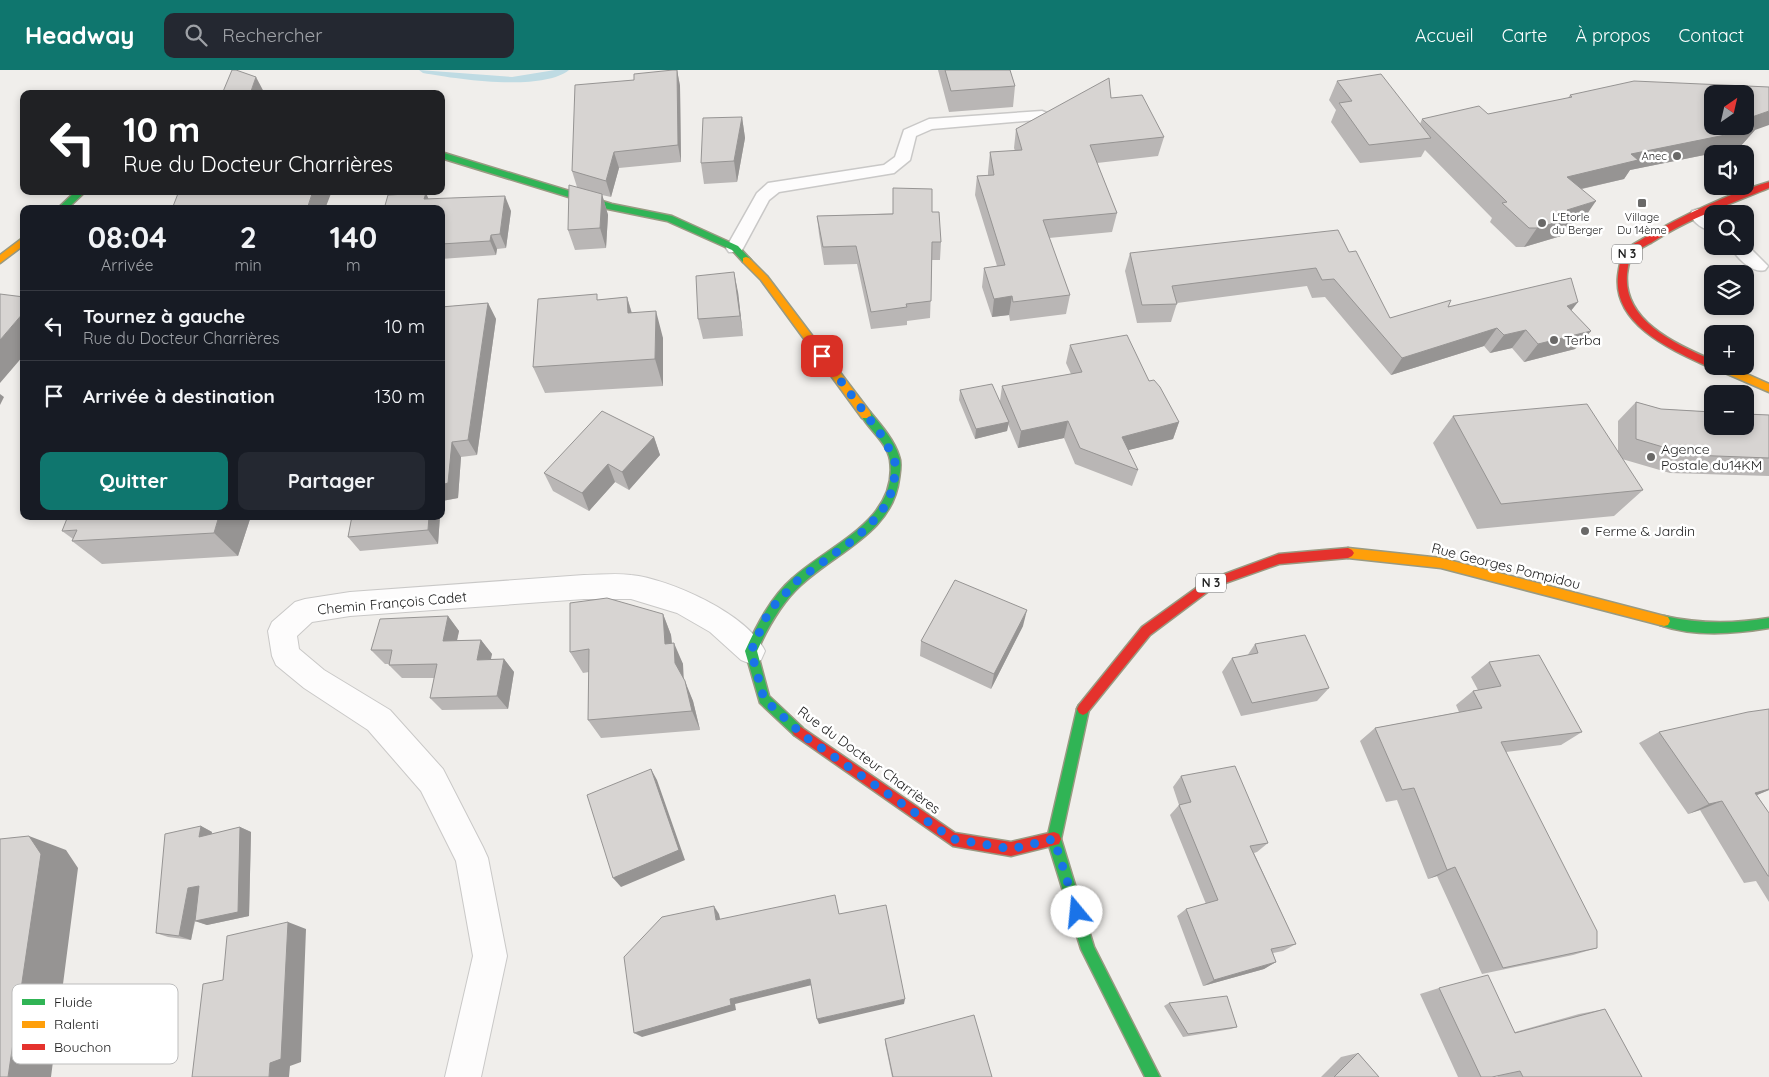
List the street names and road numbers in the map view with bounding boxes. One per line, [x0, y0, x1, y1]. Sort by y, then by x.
road number: N 3 [1612, 244, 1642, 263]
street label: Rue Georges Pompidou [1430, 539, 1582, 593]
road number: N 3 [1196, 573, 1226, 592]
street label: Chemin François Cadet [316, 587, 468, 619]
street label: Rue du Docteur Charrières [794, 702, 944, 818]

